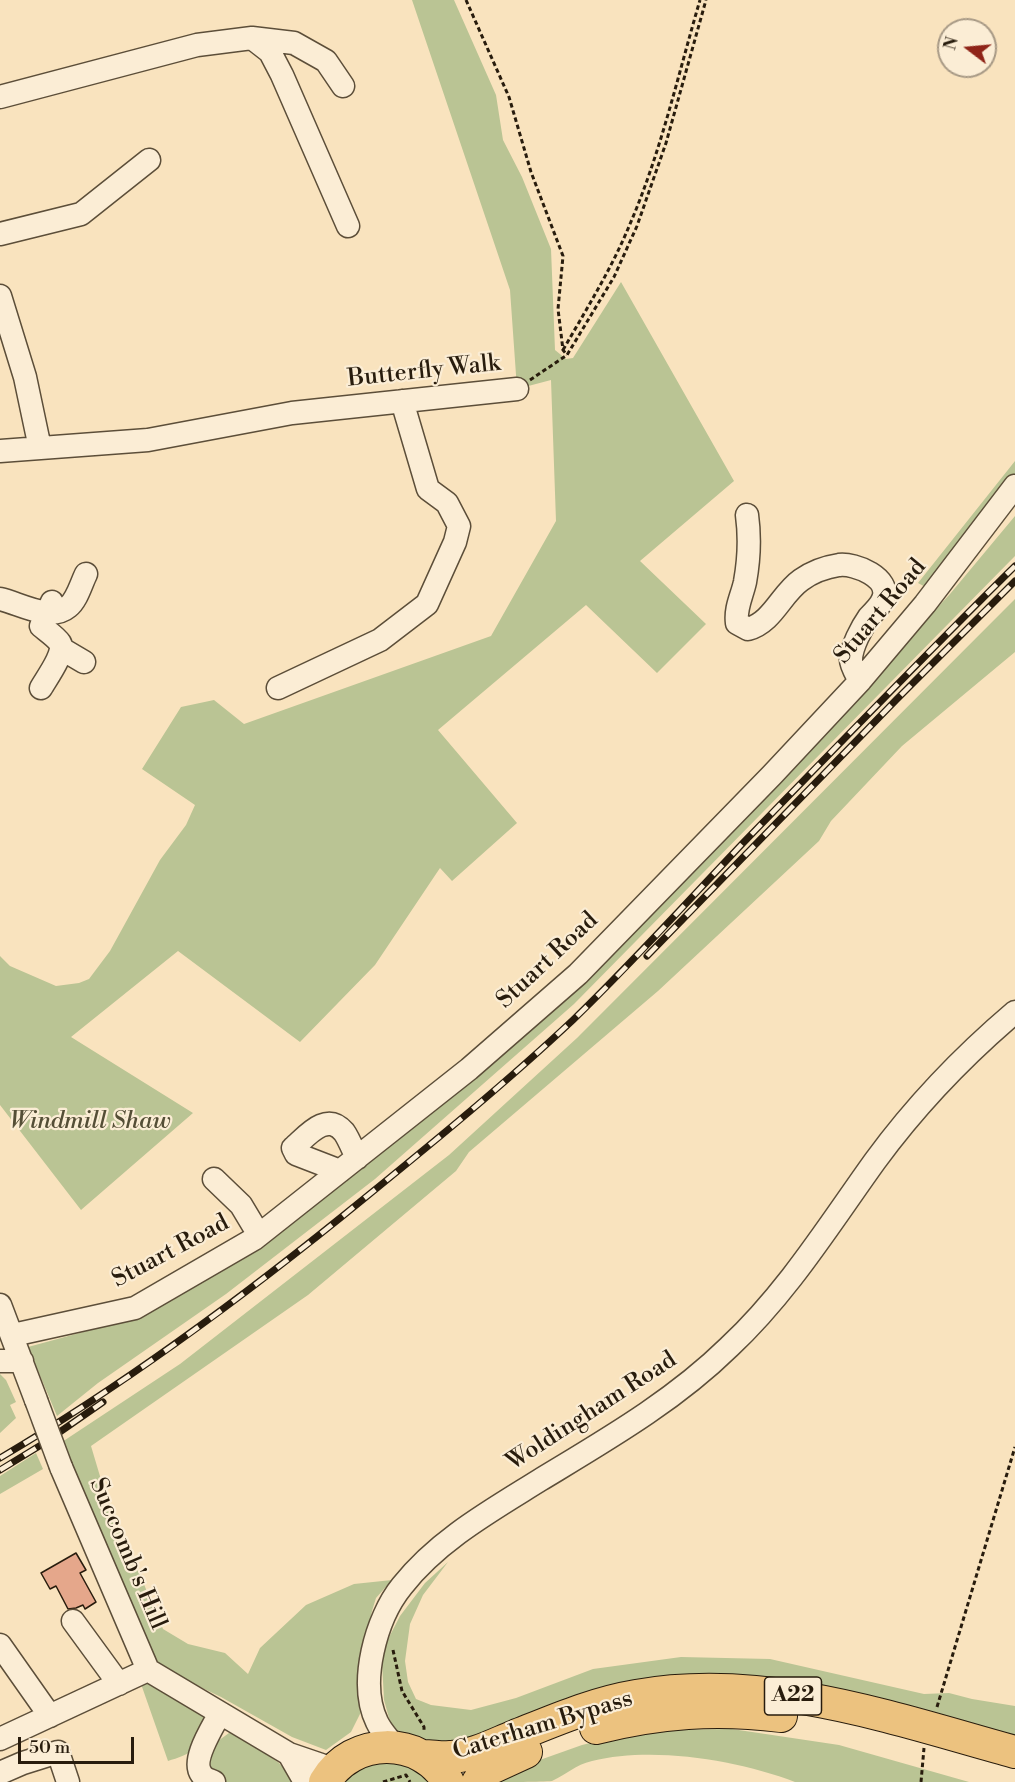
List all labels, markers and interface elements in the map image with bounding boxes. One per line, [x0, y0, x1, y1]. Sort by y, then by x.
north arrow [937, 18, 997, 78]
text: N [940, 35, 963, 52]
street label: Butterfly Walk [346, 350, 502, 394]
street label: Stuart Road [829, 554, 933, 670]
street label: Stuart Road [491, 907, 605, 1015]
park label: Windmill Shaw [9, 1108, 171, 1136]
street label: Stuart Road [108, 1209, 234, 1295]
street label: Woldingham Road [502, 1346, 682, 1478]
street label: Succomb's Hill [82, 1474, 172, 1634]
road number: A22 [764, 1677, 822, 1715]
street label: Caterham Bypass [450, 1685, 636, 1767]
scale bar [21, 1725, 136, 1763]
text: 50 m [29, 1736, 70, 1759]

